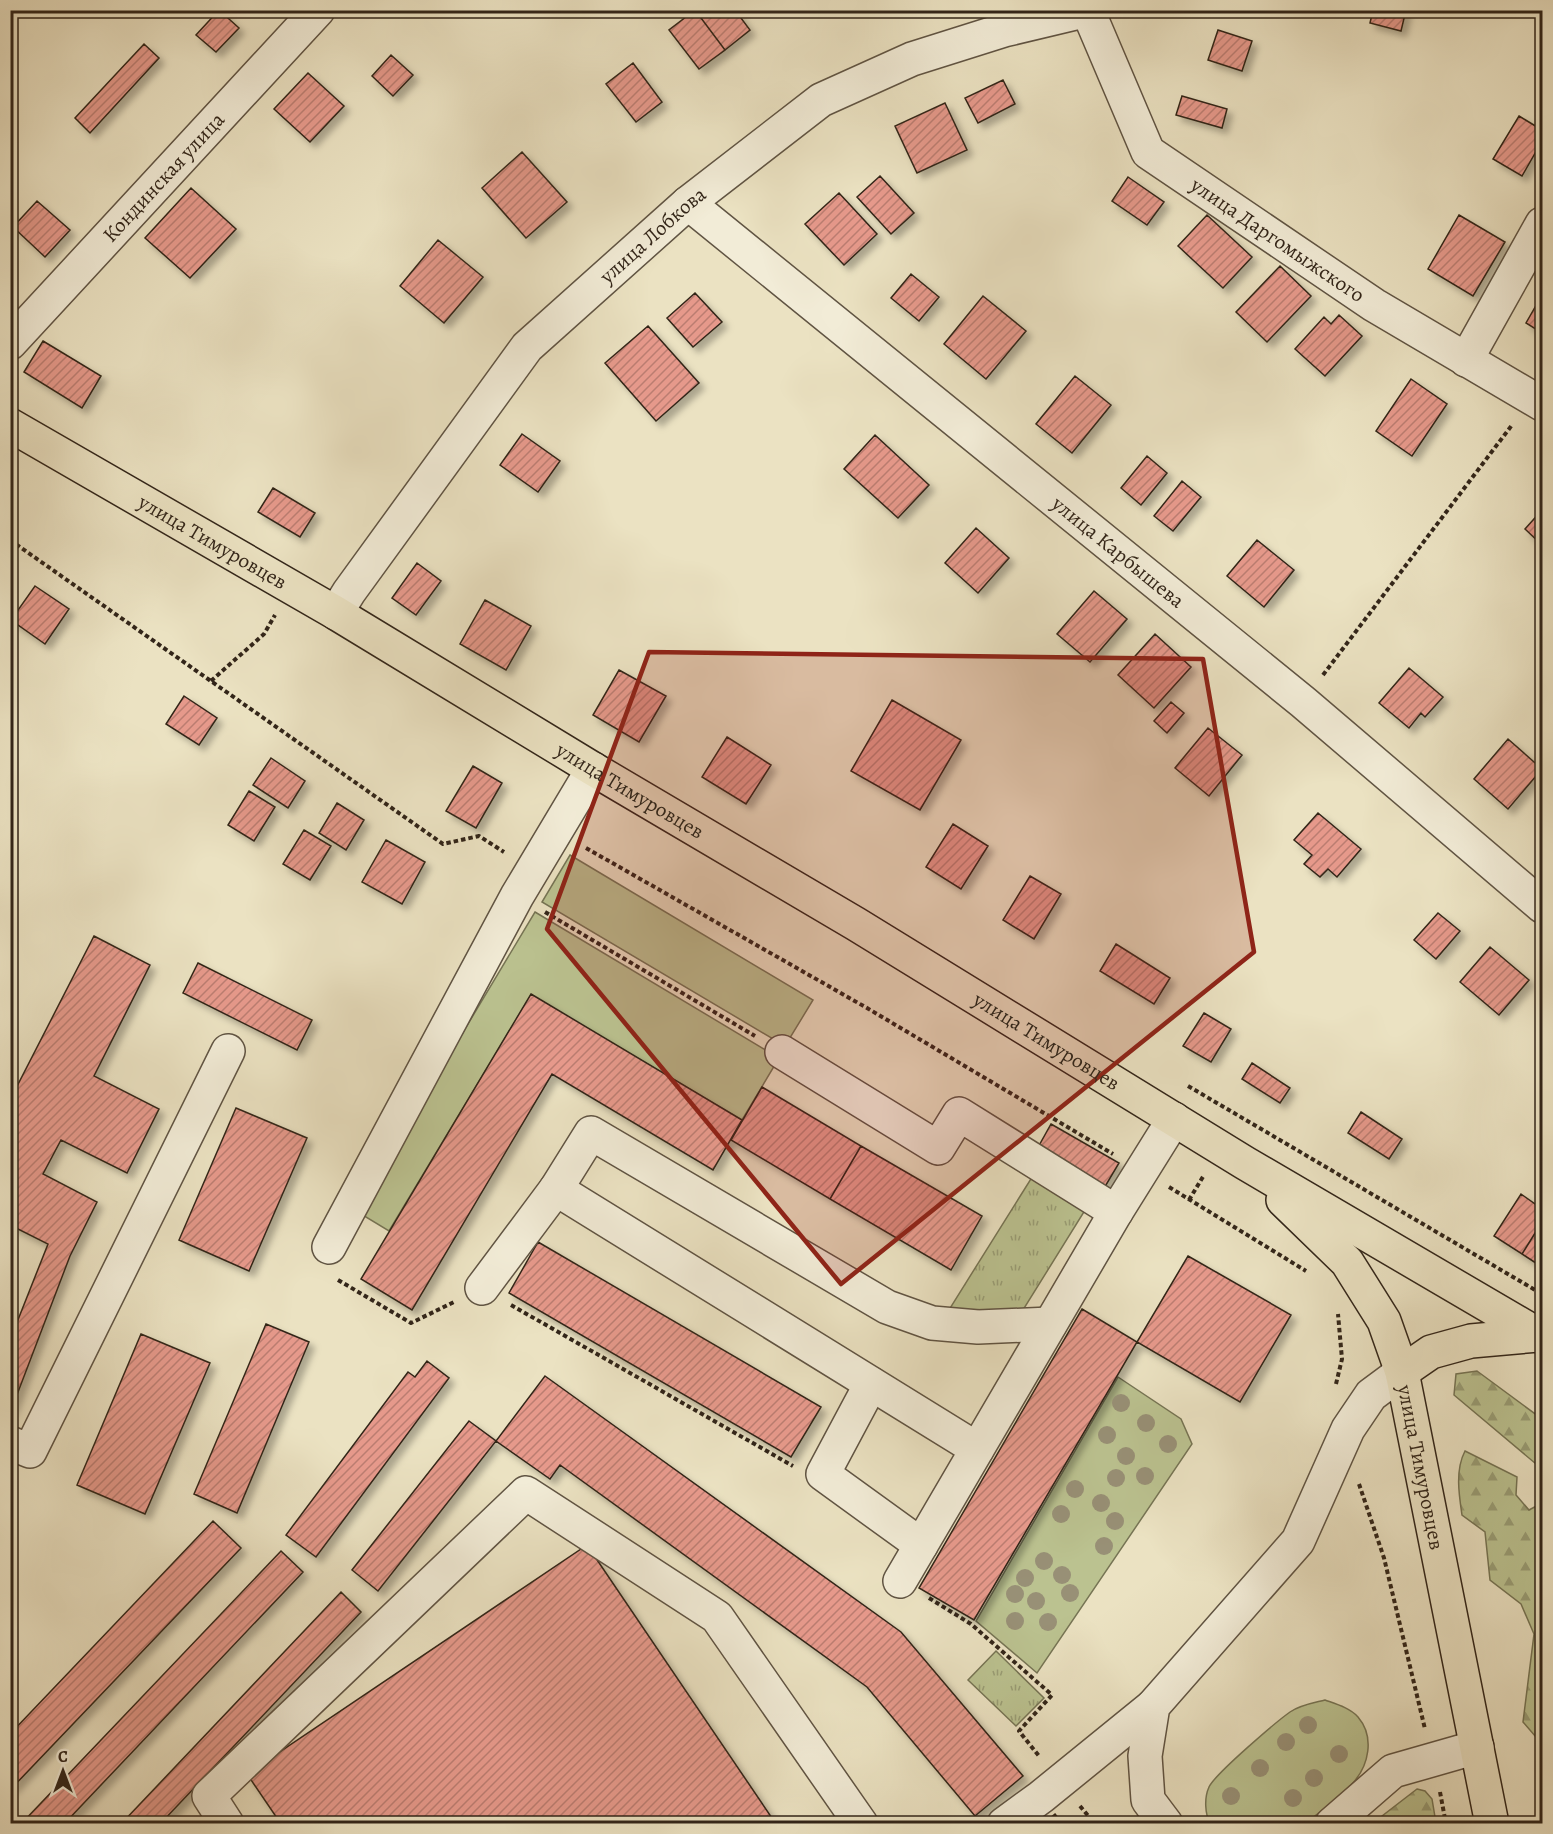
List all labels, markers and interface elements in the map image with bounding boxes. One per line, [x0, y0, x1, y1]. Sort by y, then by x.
street label: Кондинская улица [96, 106, 231, 248]
street label: улица Даргомыжского [1184, 170, 1370, 309]
street label: улица Лобкова [593, 180, 712, 290]
street label: улица Тимуровцев [132, 487, 292, 596]
street label: улица Карбышева [1045, 489, 1191, 615]
street label: улица Тимуровцев [550, 735, 709, 845]
street label: улица Тимуровцев [967, 985, 1125, 1097]
street label: улица Тимуровцев [1391, 1381, 1451, 1552]
north arrow [33, 1741, 93, 1801]
text: С [58, 1746, 68, 1768]

